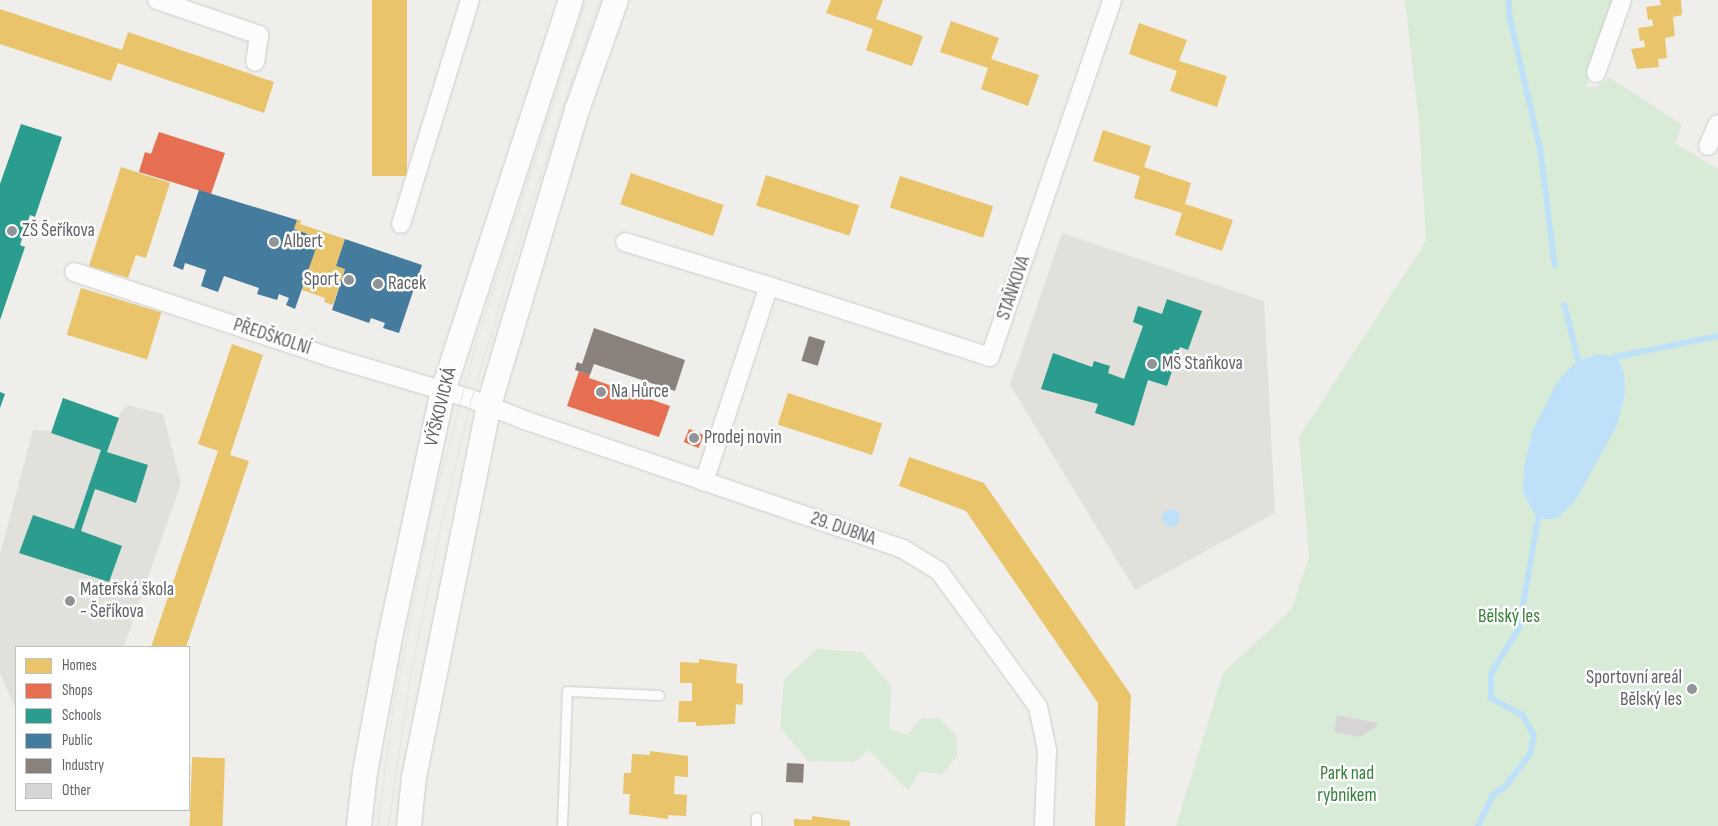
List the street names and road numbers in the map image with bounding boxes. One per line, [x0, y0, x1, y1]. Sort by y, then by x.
street label: STAŇKOVA [992, 253, 1036, 323]
street label: PŘEDŠKOLNÍ [230, 314, 314, 360]
street label: VÝŠKOVICKÁ [420, 365, 462, 449]
street label: 29. DUBNA [807, 507, 879, 551]

